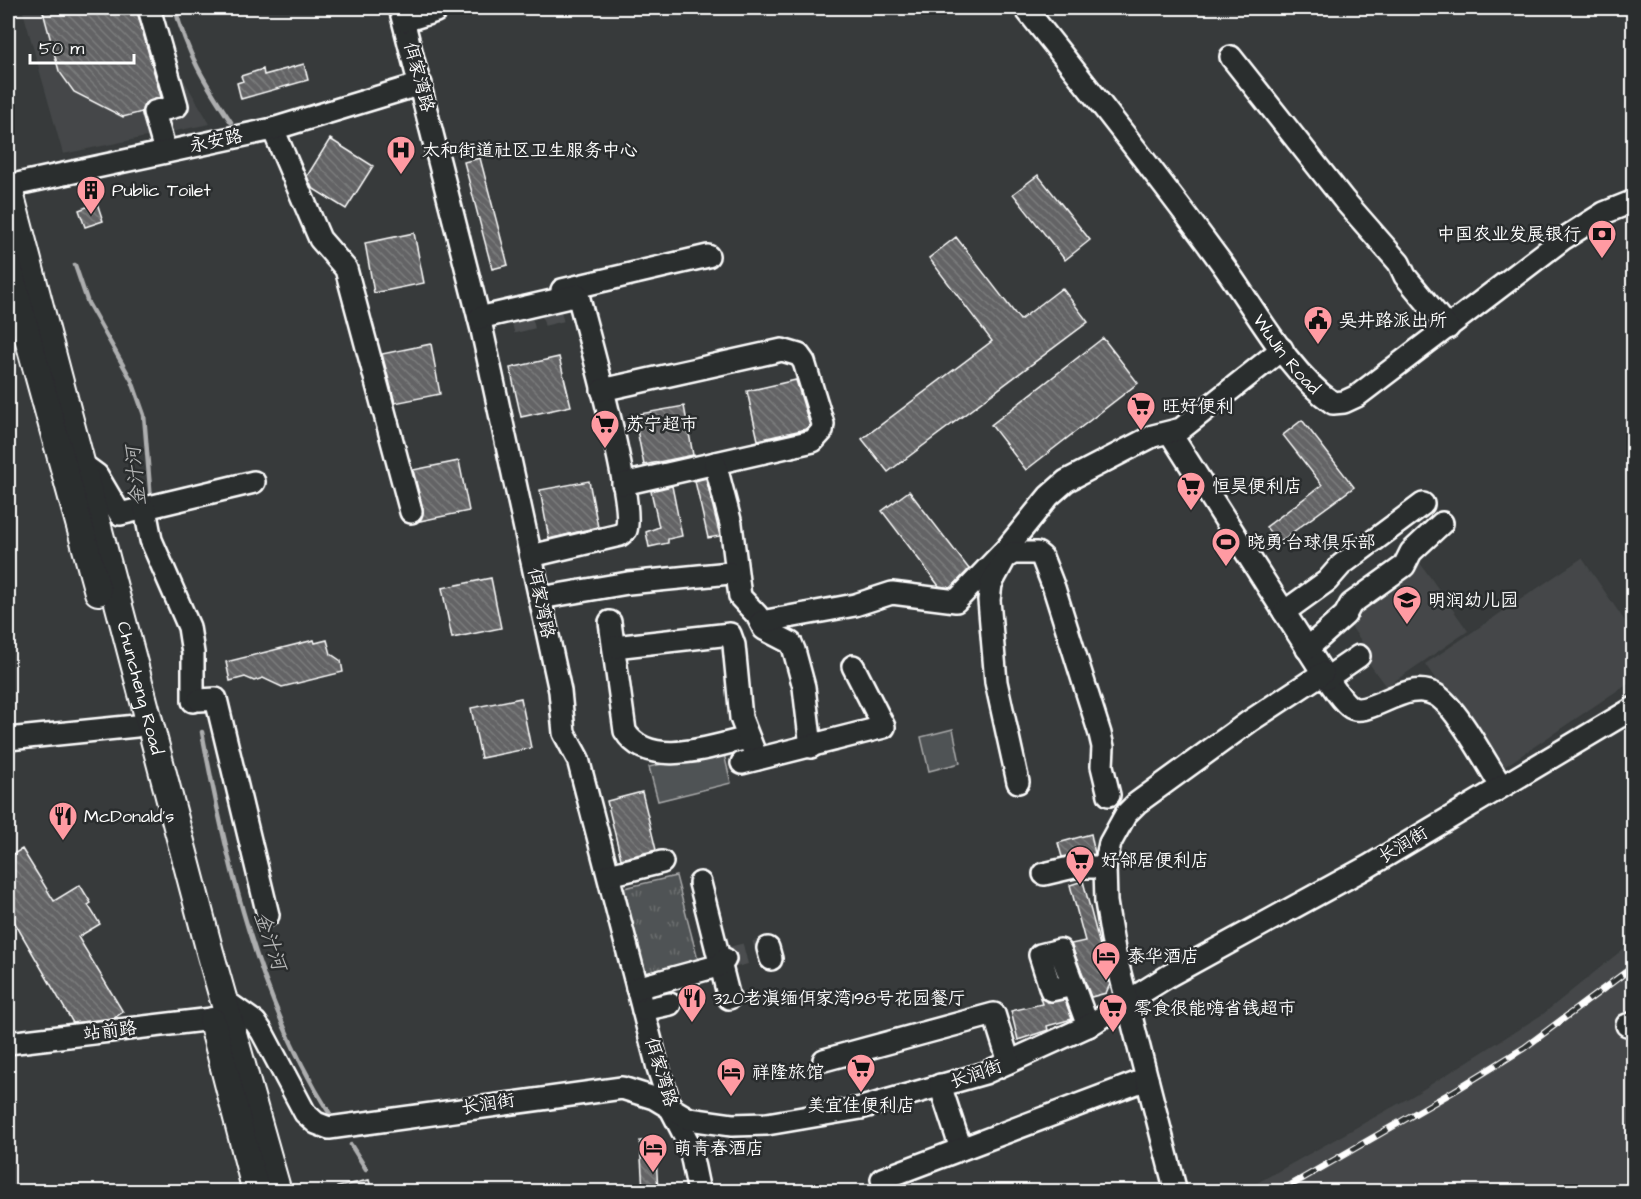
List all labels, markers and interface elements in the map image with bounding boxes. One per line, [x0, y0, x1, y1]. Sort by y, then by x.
scale bar [30, 27, 134, 65]
text: 50 m [39, 36, 84, 61]
street label: 佴家湾路 [398, 39, 440, 115]
street label: 永安路 [187, 123, 245, 159]
hospital icon: 太和街道社区卫生服务中心 [385, 134, 417, 176]
place label: 太和街道社区卫生服务中心 [422, 138, 638, 163]
building icon: Public Toilet [75, 174, 107, 216]
place label: Public Toilet [112, 178, 212, 203]
bank icon: 中国农业发展银行 [1586, 218, 1618, 260]
place label: 中国农业发展银行 [1437, 222, 1581, 247]
public building icon: 吴井路派出所 [1302, 304, 1334, 346]
place label: 吴井路派出所 [1339, 308, 1447, 333]
street label: WuJin Road [1247, 309, 1326, 400]
supermarket icon: 旺好便利 [1125, 390, 1157, 432]
place label: 旺好便利 [1162, 394, 1234, 419]
supermarket icon: 苏宁超市 [589, 408, 621, 450]
place label: 苏宁超市 [626, 412, 698, 437]
water label: 金汁河 [119, 442, 153, 507]
supermarket icon: 恒昊便利店 [1175, 470, 1207, 512]
place label: 恒昊便利店 [1212, 474, 1302, 499]
sports icon: 晓勇·台球俱乐部 [1210, 526, 1242, 568]
place label: 晓勇·台球俱乐部 [1247, 530, 1376, 555]
street label: 佴家湾路 [521, 565, 561, 641]
school or university icon: 明润幼儿园 [1391, 584, 1423, 626]
place label: 明润幼儿园 [1428, 588, 1518, 613]
street label: Chuncheng Road [111, 619, 170, 757]
restaurant icon: McDonald's [47, 800, 79, 842]
place label: McDonald's [84, 804, 174, 829]
street label: 长润街 [1373, 820, 1433, 870]
supermarket icon: 好邻居便利店 [1064, 844, 1096, 886]
place label: 好邻居便利店 [1101, 848, 1209, 873]
water label: 金汁河 [247, 908, 294, 977]
hotel icon: 泰华酒店 [1090, 940, 1122, 982]
place label: 泰华酒店 [1127, 944, 1199, 969]
restaurant icon: 320老滇缅佴家湾198号花园餐厅 [676, 982, 708, 1024]
place label: 320老滇缅佴家湾198号花园餐厅 [713, 986, 966, 1011]
supermarket icon: 零食很能嗨省钱超市 [1097, 992, 1129, 1034]
place label: 零食很能嗨省钱超市 [1134, 996, 1296, 1021]
street label: 站前路 [82, 1015, 138, 1047]
street label: 佴家湾路 [639, 1034, 683, 1110]
supermarket icon: 美宜佳便利店 [845, 1052, 877, 1094]
street label: 长润街 [946, 1053, 1006, 1095]
hotel icon: 祥隆旅馆 [715, 1056, 747, 1098]
place label: 祥隆旅馆 [752, 1060, 824, 1085]
street label: 长润街 [459, 1087, 517, 1121]
place label: 美宜佳便利店 [807, 1093, 915, 1118]
hotel icon: 萌青春酒店 [637, 1132, 669, 1174]
place label: 萌青春酒店 [674, 1136, 764, 1161]

